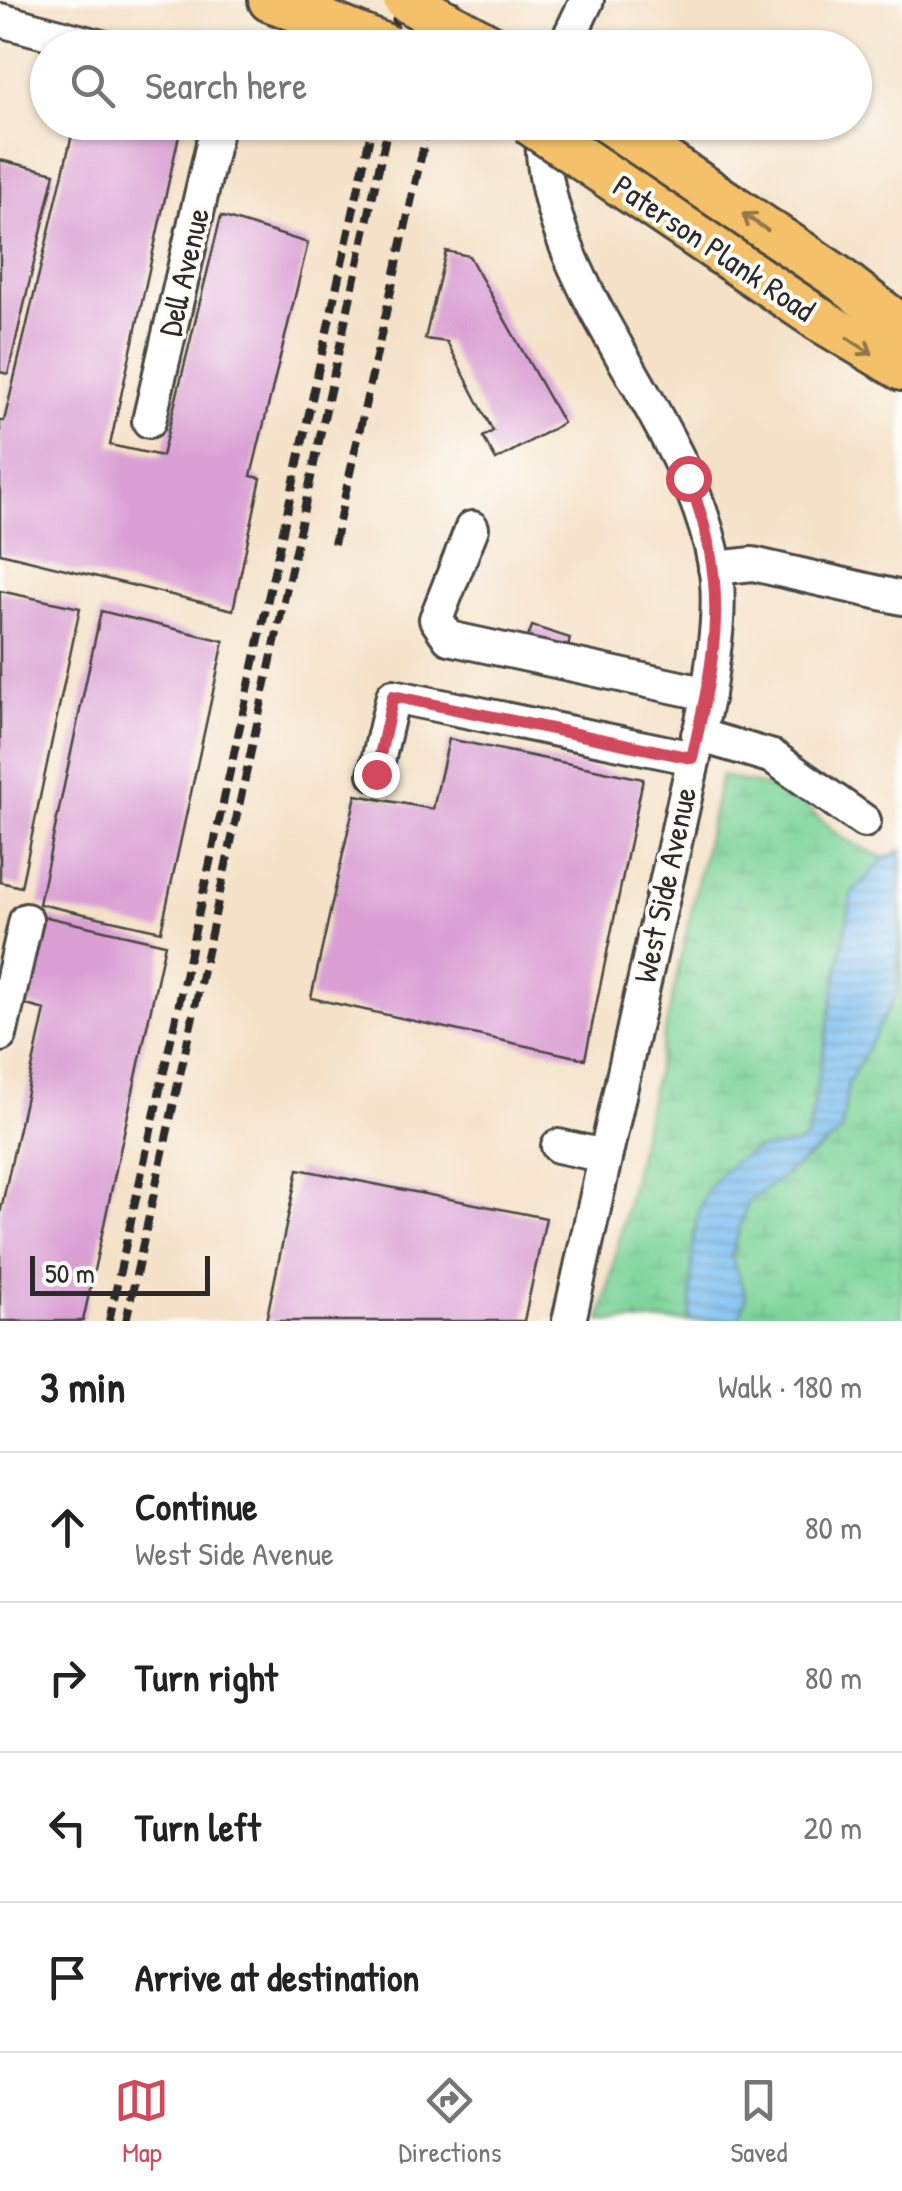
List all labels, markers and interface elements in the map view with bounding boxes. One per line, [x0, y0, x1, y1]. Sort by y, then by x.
search box [30, 30, 872, 140]
icon: search [65, 58, 120, 113]
text: Search here [145, 59, 307, 111]
street label: Paterson Plank Road [605, 164, 824, 331]
street label: Dell Avenue [148, 203, 219, 340]
one-way arrow [742, 211, 770, 232]
one-way arrow [846, 336, 874, 356]
route start [666, 456, 712, 502]
route end [354, 752, 400, 798]
street label: West Side Avenue [623, 783, 706, 987]
scale bar [30, 1251, 210, 1296]
text: 50 m [45, 1254, 95, 1292]
text: 3 min [40, 1358, 125, 1415]
text: Walk · 180 m [718, 1365, 862, 1408]
text: Continue [135, 1480, 257, 1532]
icon: ahead [40, 1500, 95, 1555]
text: 80 m [805, 1506, 862, 1549]
text: West Side Avenue [135, 1532, 334, 1575]
icon: right [40, 1650, 95, 1705]
text: Turn right [135, 1651, 278, 1703]
text: 80 m [805, 1656, 862, 1699]
icon: left [40, 1800, 95, 1855]
text: Turn left [135, 1801, 260, 1853]
text: 20 m [804, 1806, 862, 1849]
icon: arrive [40, 1950, 95, 2005]
text: Arrive at destination [135, 1951, 419, 2003]
tab: Map [114, 2073, 169, 2171]
tab: Directions [398, 2073, 501, 2171]
tab: Saved [730, 2073, 788, 2171]

